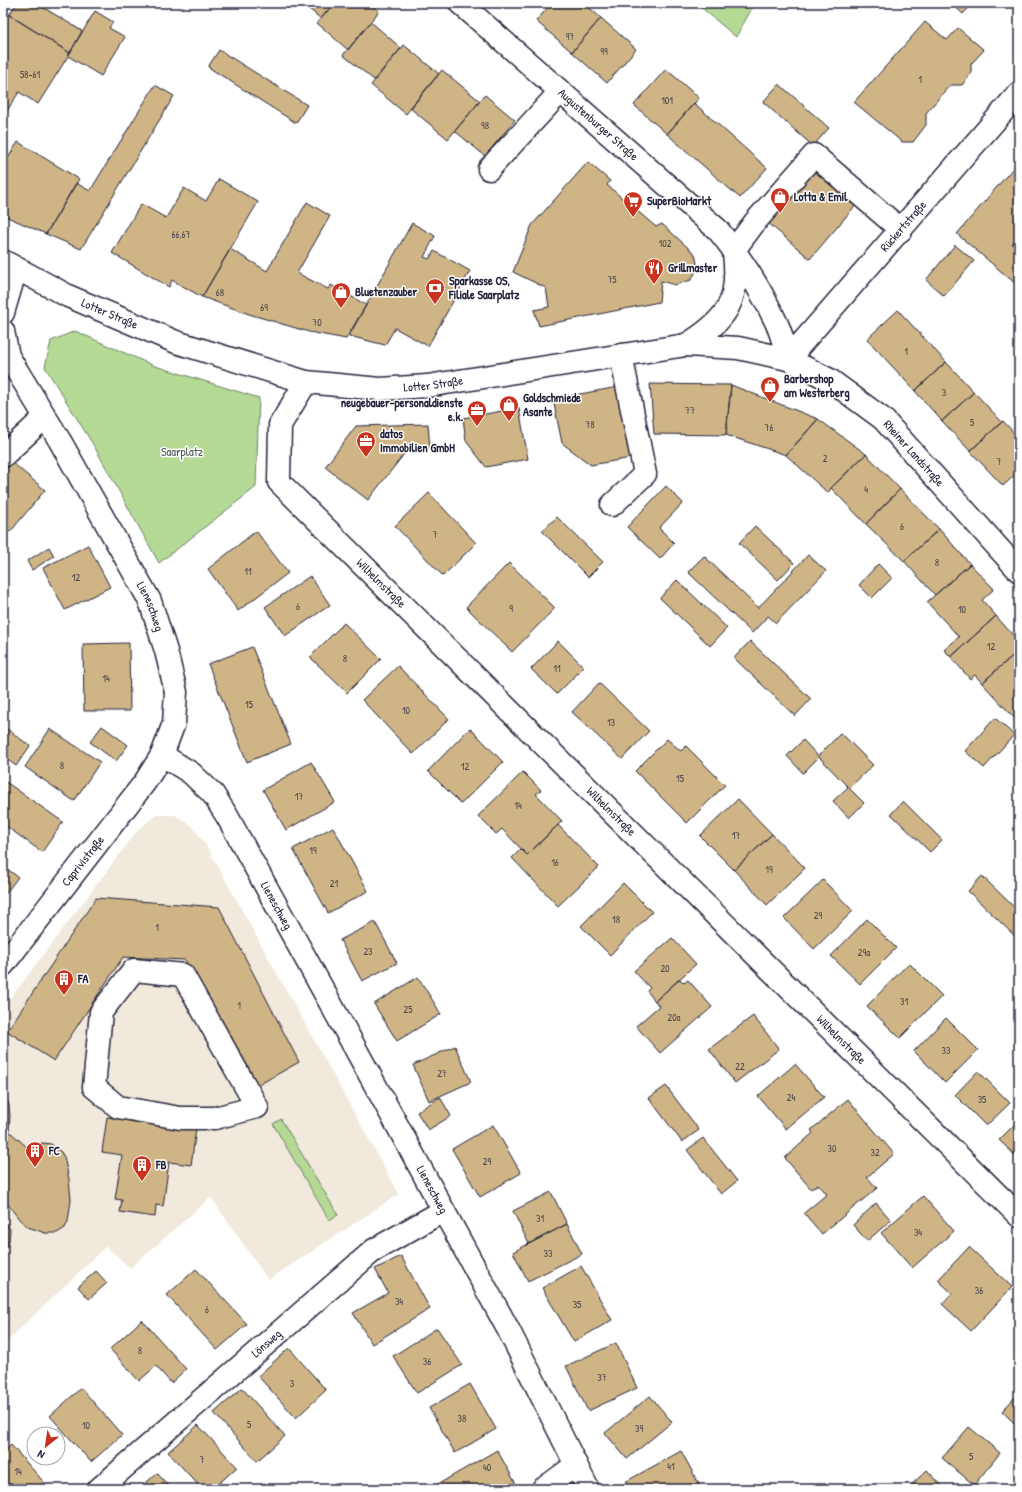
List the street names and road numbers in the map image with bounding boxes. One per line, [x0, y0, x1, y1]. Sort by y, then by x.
street label: Augustenburger Straße [555, 84, 642, 164]
street label: Rückertstraße [876, 196, 930, 255]
street label: Lotter Straße [79, 294, 141, 333]
street label: Lotter Straße [403, 371, 464, 395]
street label: Rheiner Landstraße [880, 416, 949, 490]
street label: Wilhelmstraße [353, 554, 410, 612]
street label: Lieneschweg [133, 578, 168, 633]
street label: Wilhelmstraße [583, 783, 640, 840]
street label: Caprivistraße [57, 831, 108, 890]
street label: Lieneschweg [257, 878, 297, 932]
street label: Wilhelmstraße [813, 1011, 870, 1068]
street label: Lieneschweg [413, 1163, 453, 1216]
street label: Lönsweg [247, 1325, 285, 1361]

